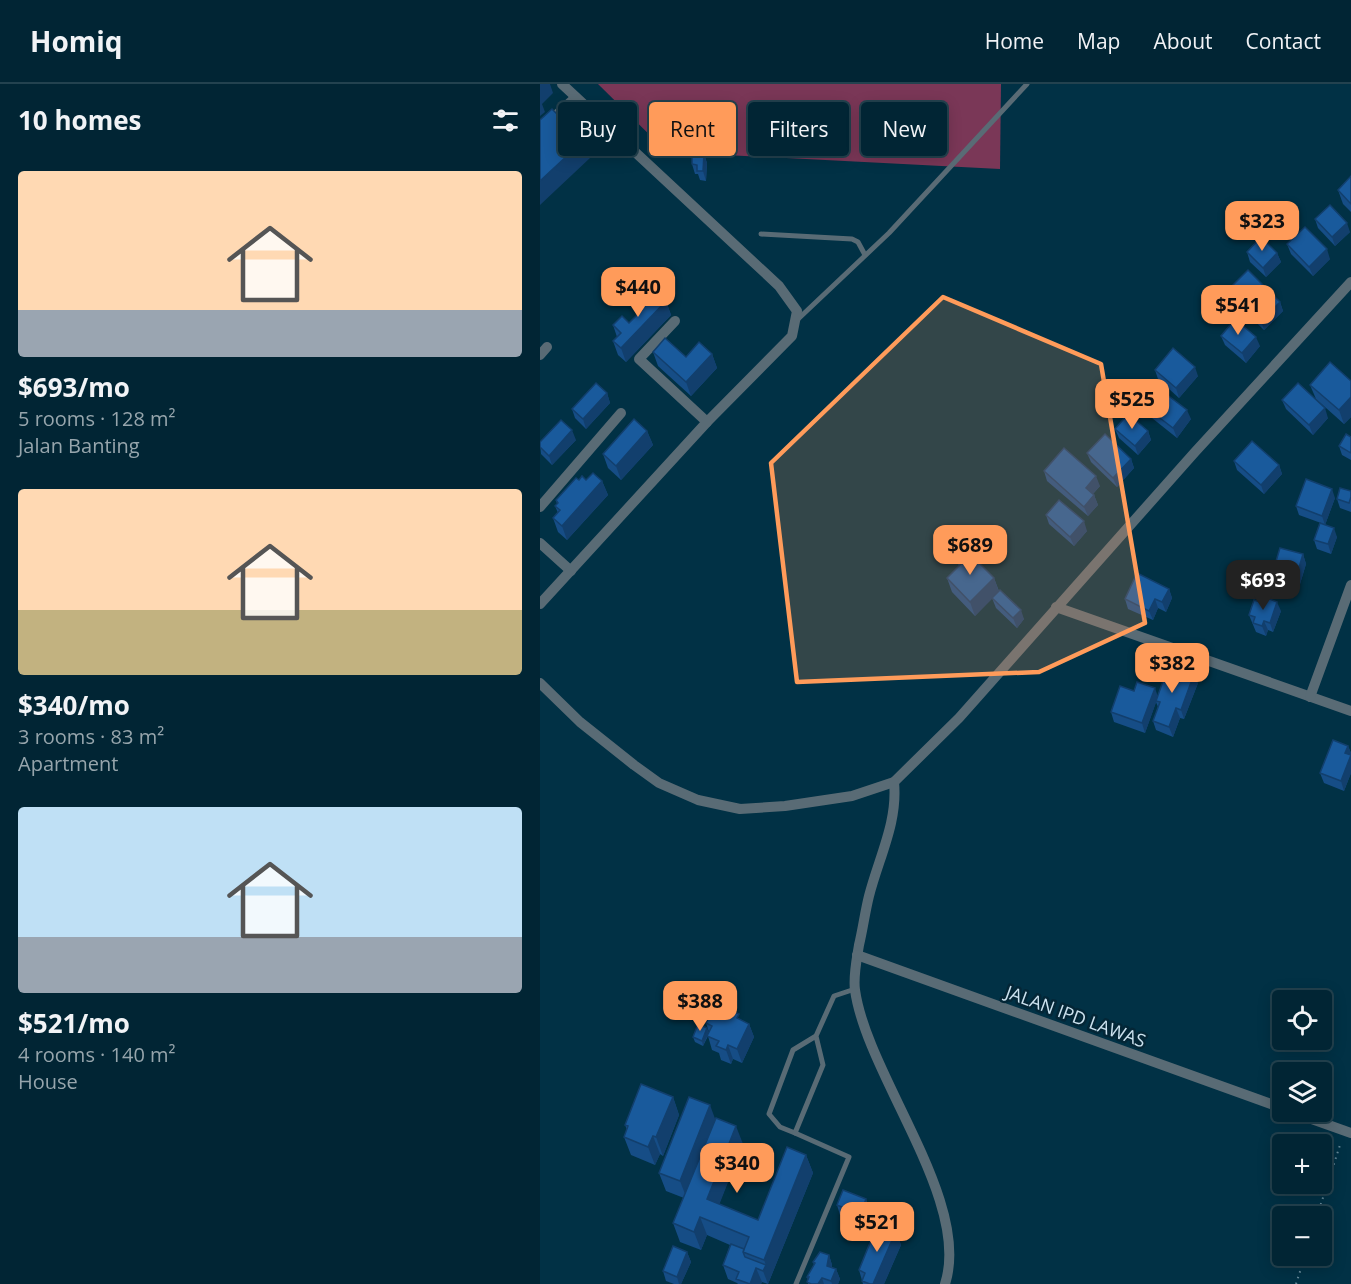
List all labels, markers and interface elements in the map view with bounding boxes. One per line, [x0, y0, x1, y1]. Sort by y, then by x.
text: Homiq [30, 22, 123, 60]
text: Home [985, 27, 1044, 55]
text: Map [1077, 27, 1120, 55]
text: About [1153, 27, 1213, 55]
text: Contact [1246, 27, 1321, 55]
text: 10 homes [18, 102, 142, 138]
chip: Buy [558, 102, 637, 156]
chip: Rent [649, 102, 736, 156]
chip: Filters [748, 102, 849, 156]
chip: New [861, 102, 947, 156]
icon: filters [489, 104, 522, 137]
pin: $323 [1226, 201, 1298, 252]
text: $323 [1239, 207, 1285, 234]
icon: home [216, 210, 324, 318]
pin: $440 [602, 267, 674, 318]
text: $440 [615, 273, 661, 300]
pin: $541 [1202, 285, 1274, 336]
text: $541 [1215, 291, 1261, 318]
text: $693/mo [18, 369, 130, 405]
pin: $525 [1096, 379, 1168, 430]
text: $525 [1109, 385, 1155, 412]
text: 5 rooms · 128 m² [18, 405, 176, 432]
text: Jalan Banting [18, 432, 140, 459]
pin: $689 [934, 525, 1006, 576]
icon: home [216, 528, 324, 636]
text: $689 [947, 531, 993, 558]
pin: $693 [1227, 560, 1299, 611]
text: $693 [1240, 566, 1286, 593]
pin: $382 [1136, 643, 1208, 694]
text: $382 [1149, 649, 1195, 676]
text: $340/mo [18, 687, 130, 723]
text: 3 rooms · 83 m² [18, 723, 164, 750]
text: Apartment [18, 750, 118, 777]
icon: home [216, 846, 324, 954]
street label: JALAN IPD LAWAS [1001, 979, 1150, 1053]
pin: $388 [664, 981, 736, 1032]
text: $388 [677, 987, 723, 1014]
map controls [1272, 990, 1332, 1266]
button: locate [1272, 990, 1332, 1050]
text: $521/mo [18, 1005, 130, 1041]
text: 4 rooms · 140 m² [18, 1041, 176, 1068]
button: layers [1272, 1062, 1332, 1122]
text: House [18, 1068, 78, 1095]
button: + [1272, 1134, 1332, 1194]
pin: $340 [701, 1143, 773, 1194]
text: $340 [714, 1149, 760, 1176]
pin: $521 [841, 1202, 913, 1253]
button: − [1272, 1206, 1332, 1266]
text: $521 [854, 1208, 900, 1235]

